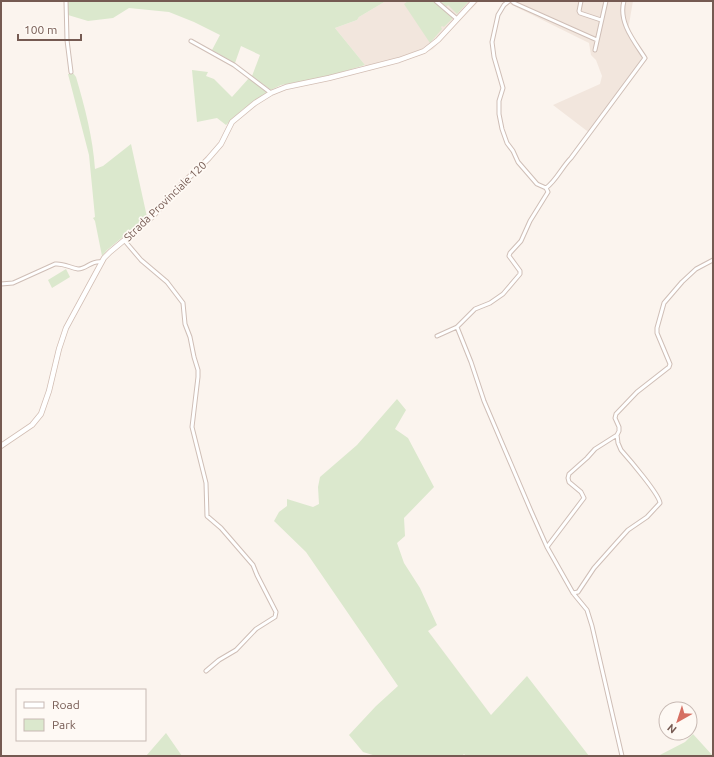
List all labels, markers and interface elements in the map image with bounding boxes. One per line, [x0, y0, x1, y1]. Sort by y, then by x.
scale bar [18, 16, 81, 42]
text: 100 m [24, 23, 57, 36]
street label: Strada Provinciale 120 [121, 159, 209, 243]
legend [16, 689, 146, 741]
text: Road [52, 698, 80, 711]
north arrow [658, 701, 698, 741]
text: Park [52, 718, 76, 731]
text: N [665, 722, 679, 736]

